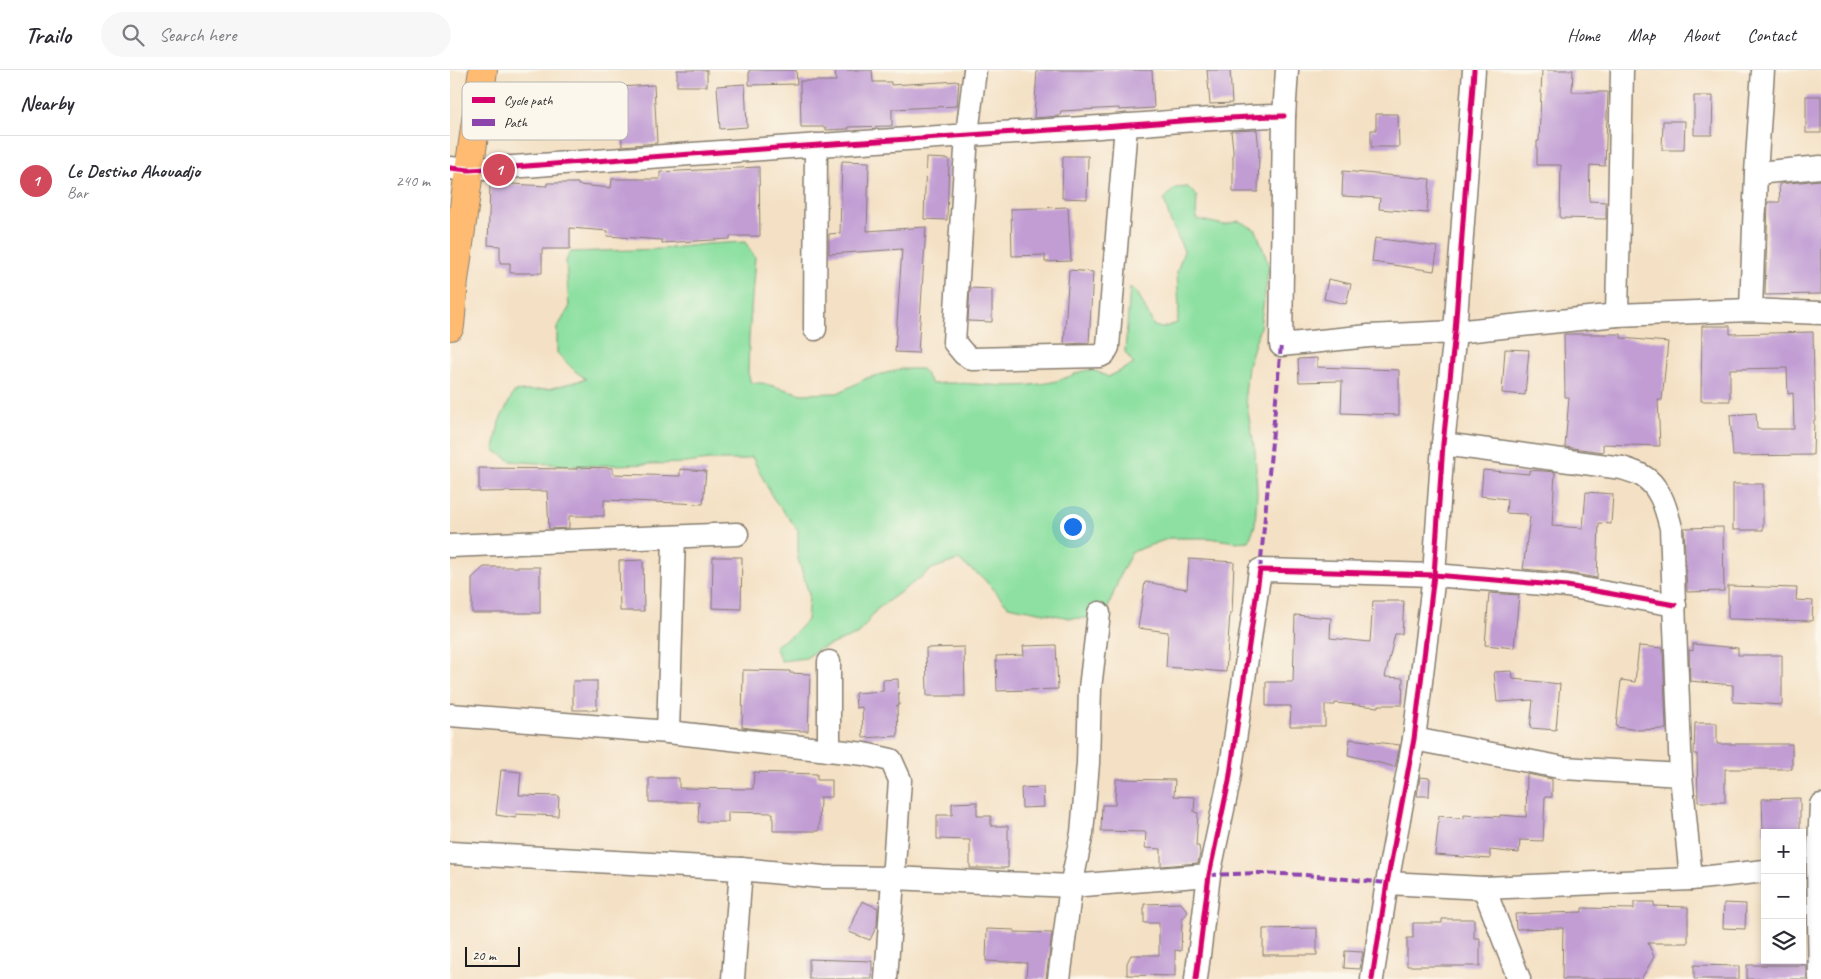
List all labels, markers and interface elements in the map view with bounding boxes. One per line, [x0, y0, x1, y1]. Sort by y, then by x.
search box [101, 12, 451, 57]
text: Trailo [25, 20, 71, 50]
icon: search [119, 21, 147, 49]
text: Search here [159, 23, 236, 47]
text: Home [1567, 24, 1600, 46]
text: Map [1628, 24, 1655, 46]
text: About [1683, 24, 1719, 46]
text: Contact [1747, 24, 1796, 46]
legend [462, 82, 628, 140]
text: Nearby [20, 90, 73, 116]
text: Cycle path [504, 92, 553, 109]
text: Path [504, 114, 528, 131]
pin: 1 [483, 151, 515, 189]
text: Le Destino Ahouadjo [67, 159, 200, 183]
text: 1 [32, 171, 40, 191]
text: 240 m [396, 171, 430, 191]
text: Bar [67, 183, 88, 203]
your location [1060, 514, 1086, 540]
map controls [1761, 829, 1806, 964]
button: + [1761, 829, 1806, 874]
button: − [1761, 874, 1806, 919]
button: layers [1761, 919, 1806, 964]
scale bar [465, 944, 520, 967]
text: 20 m [472, 947, 496, 964]

